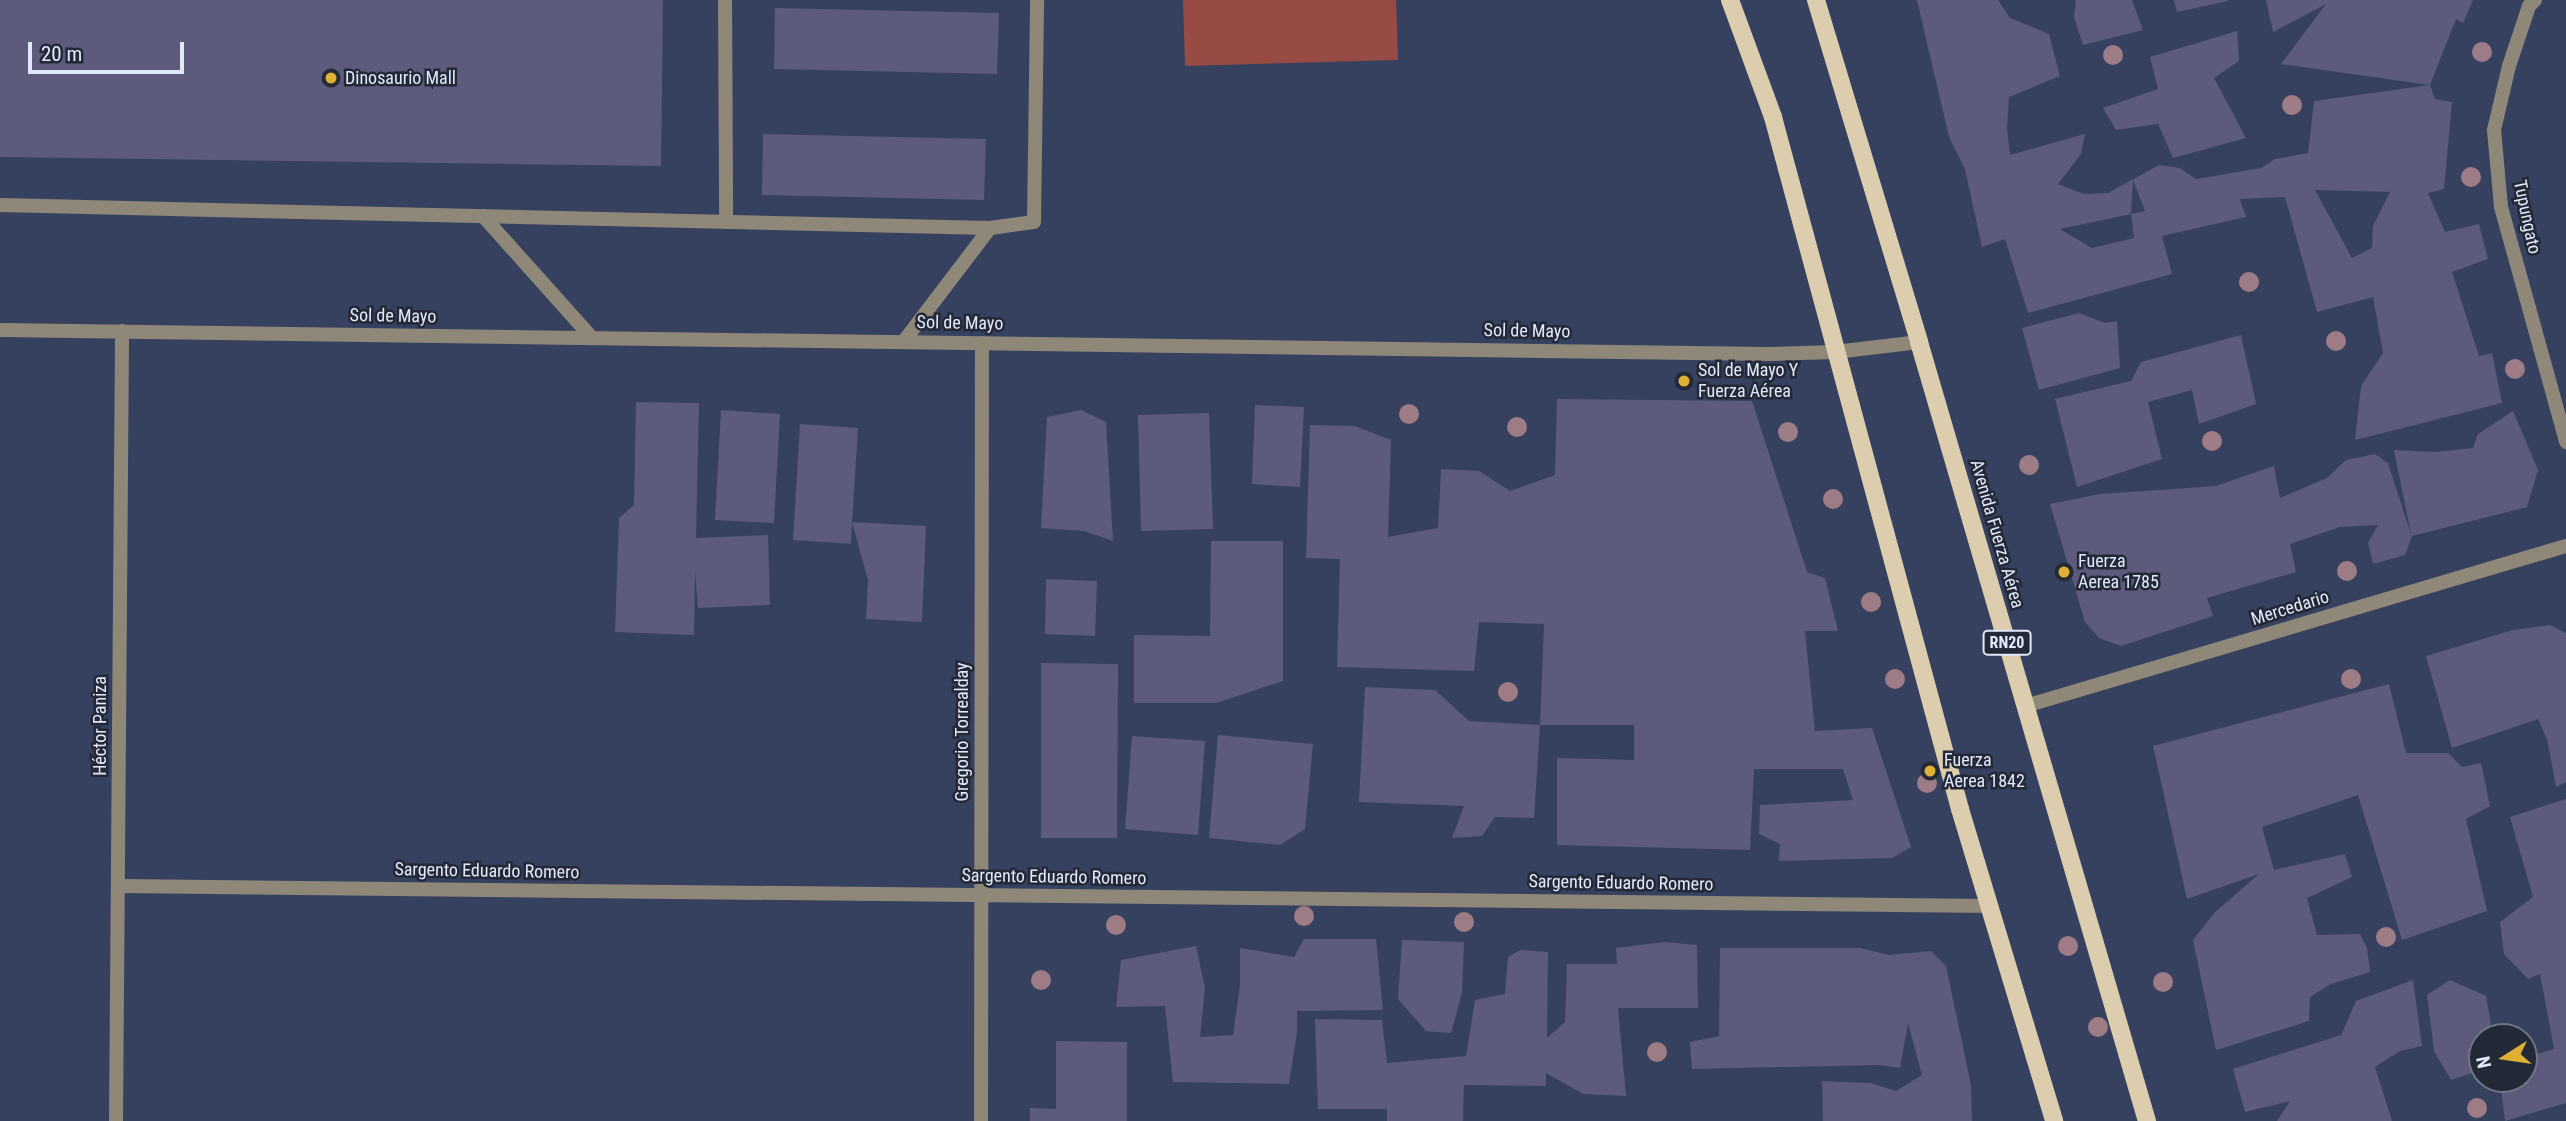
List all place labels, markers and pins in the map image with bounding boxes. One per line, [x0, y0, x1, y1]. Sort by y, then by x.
place label: Dinosaurio Mall [345, 67, 456, 89]
marker: Dinosaurio Mall [323, 70, 339, 86]
place label: Sol de Mayo Y Fuerza Aérea [1698, 360, 1798, 402]
marker: Sol de Mayo Y Fuerza Aérea [1676, 373, 1692, 389]
place label: Fuerza Aerea 1785 [2078, 551, 2159, 594]
marker: Fuerza Aerea 1785 [2056, 564, 2072, 580]
place label: Fuerza Aerea 1842 [1944, 750, 2025, 792]
marker: Fuerza Aerea 1842 [1922, 763, 1938, 779]

